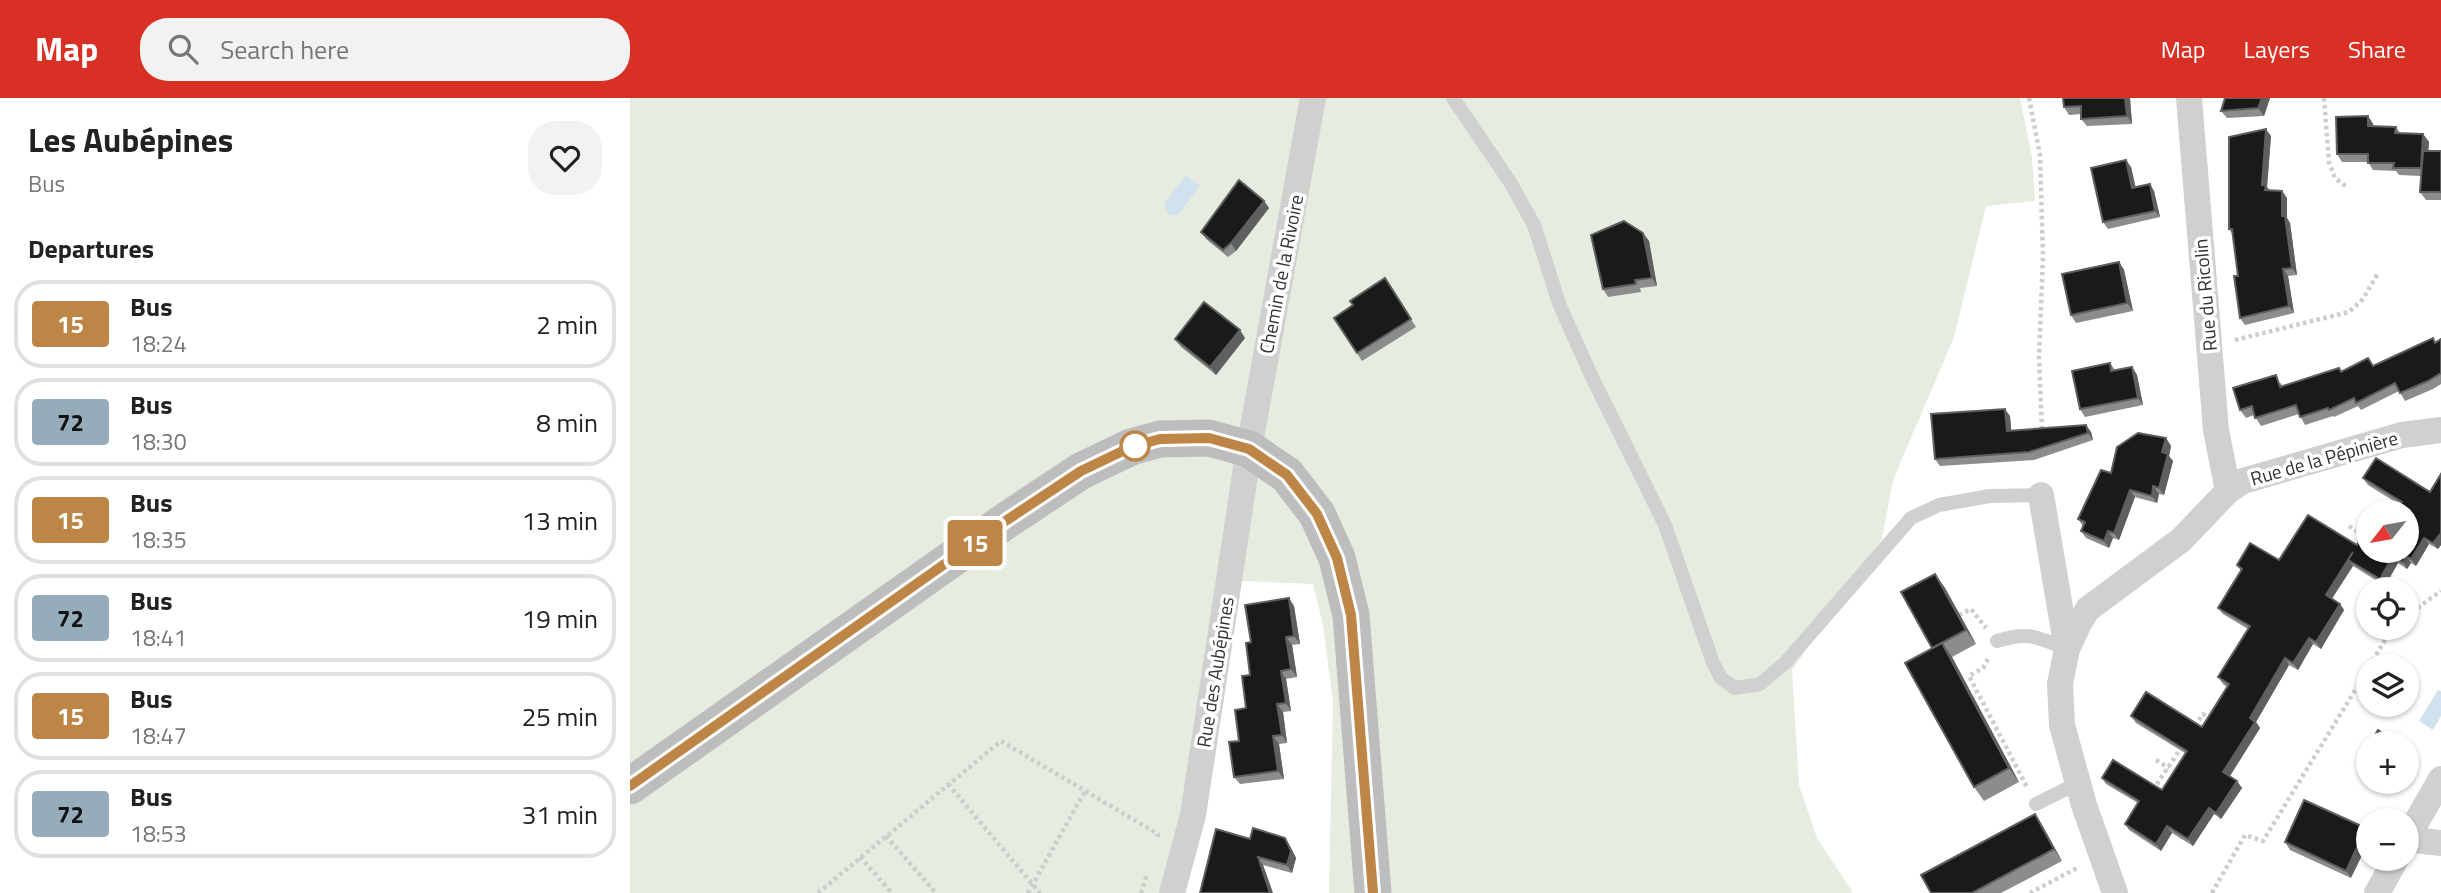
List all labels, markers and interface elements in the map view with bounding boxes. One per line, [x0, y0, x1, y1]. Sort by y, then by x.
search box [140, 18, 630, 81]
text: Map [35, 24, 98, 74]
icon: search [164, 30, 202, 68]
text: Search here [220, 30, 349, 69]
text: Map [2161, 31, 2206, 67]
text: Layers [2244, 31, 2310, 67]
text: Share [2348, 31, 2406, 67]
text: Les Aubépines [28, 115, 233, 165]
button: heart [528, 121, 602, 195]
text: Bus [28, 166, 65, 201]
street label: Chemin de la Rivoire [1251, 192, 1310, 356]
text: Departures [28, 229, 154, 268]
street label: Rue du Ricolin [2185, 238, 2224, 352]
text: Bus [130, 287, 172, 326]
text: 2 min [536, 305, 598, 344]
text: 15 [57, 306, 84, 342]
text: 18:24 [130, 326, 187, 361]
text: Bus [130, 385, 172, 424]
text: 8 min [536, 403, 598, 442]
text: 72 [57, 404, 84, 440]
street label: Rue de la Pépinière [2247, 423, 2401, 492]
text: 18:30 [130, 424, 187, 459]
unlabelled marker [1120, 431, 1150, 461]
text: Bus [130, 483, 172, 522]
north arrow [2356, 500, 2418, 564]
map controls [2356, 500, 2419, 871]
text: 13 min [522, 501, 598, 540]
text: 15 [57, 502, 84, 538]
line badge: 15 [944, 520, 1006, 566]
text: 18:35 [130, 522, 187, 557]
text: 15 [962, 525, 988, 561]
button: locate [2356, 577, 2419, 640]
text: Bus [130, 581, 172, 620]
street label: Rue des Aubépines [1188, 594, 1241, 749]
text: 19 min [522, 599, 598, 638]
text: 72 [57, 600, 84, 636]
text: 18:41 [130, 620, 187, 655]
button: layers [2356, 654, 2419, 717]
text: Bus [130, 679, 172, 718]
text: 25 min [522, 697, 598, 736]
text: 15 [57, 698, 84, 734]
text: 18:47 [130, 718, 187, 753]
button: + [2356, 731, 2419, 794]
text: Bus [130, 777, 172, 816]
text: 31 min [522, 795, 598, 834]
text: 72 [57, 796, 84, 832]
button: − [2356, 808, 2419, 871]
text: 18:53 [130, 816, 187, 851]

